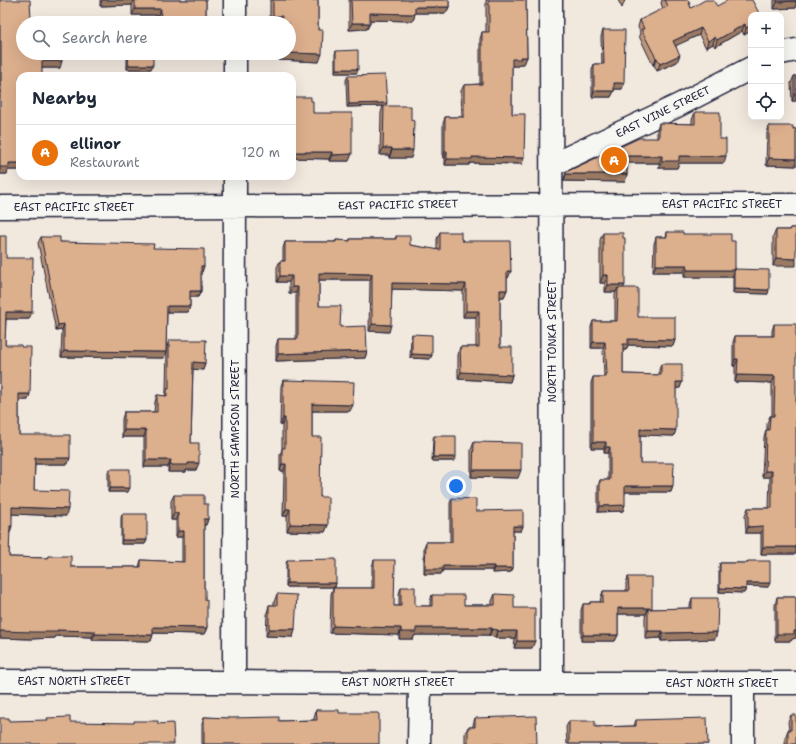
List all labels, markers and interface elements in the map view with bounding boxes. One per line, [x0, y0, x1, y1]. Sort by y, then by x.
map controls [748, 12, 784, 120]
button: + [748, 12, 784, 48]
search box [16, 16, 296, 60]
icon: search [30, 27, 52, 49]
text: Search here [62, 28, 148, 48]
button: − [748, 48, 784, 84]
street label: EAST VINE STREET [613, 82, 713, 141]
button: locate [748, 84, 784, 120]
text: Nearby [32, 87, 97, 109]
text: ellinor [70, 134, 121, 154]
text: A [40, 144, 50, 161]
text: 120 m [242, 144, 280, 161]
pin: A [601, 145, 627, 175]
text: Restaurant [70, 154, 140, 171]
street label: EAST PACIFIC STREET [338, 196, 458, 214]
street label: EAST PACIFIC STREET [662, 197, 782, 212]
street label: EAST PACIFIC STREET [14, 200, 134, 215]
street label: NORTH TONKA STREET [545, 279, 560, 402]
street label: NORTH SAMPSON STREET [228, 359, 243, 498]
your location [446, 476, 466, 496]
street label: EAST NORTH STREET [17, 674, 131, 689]
street label: EAST NORTH STREET [341, 675, 455, 690]
street label: EAST NORTH STREET [665, 676, 779, 691]

